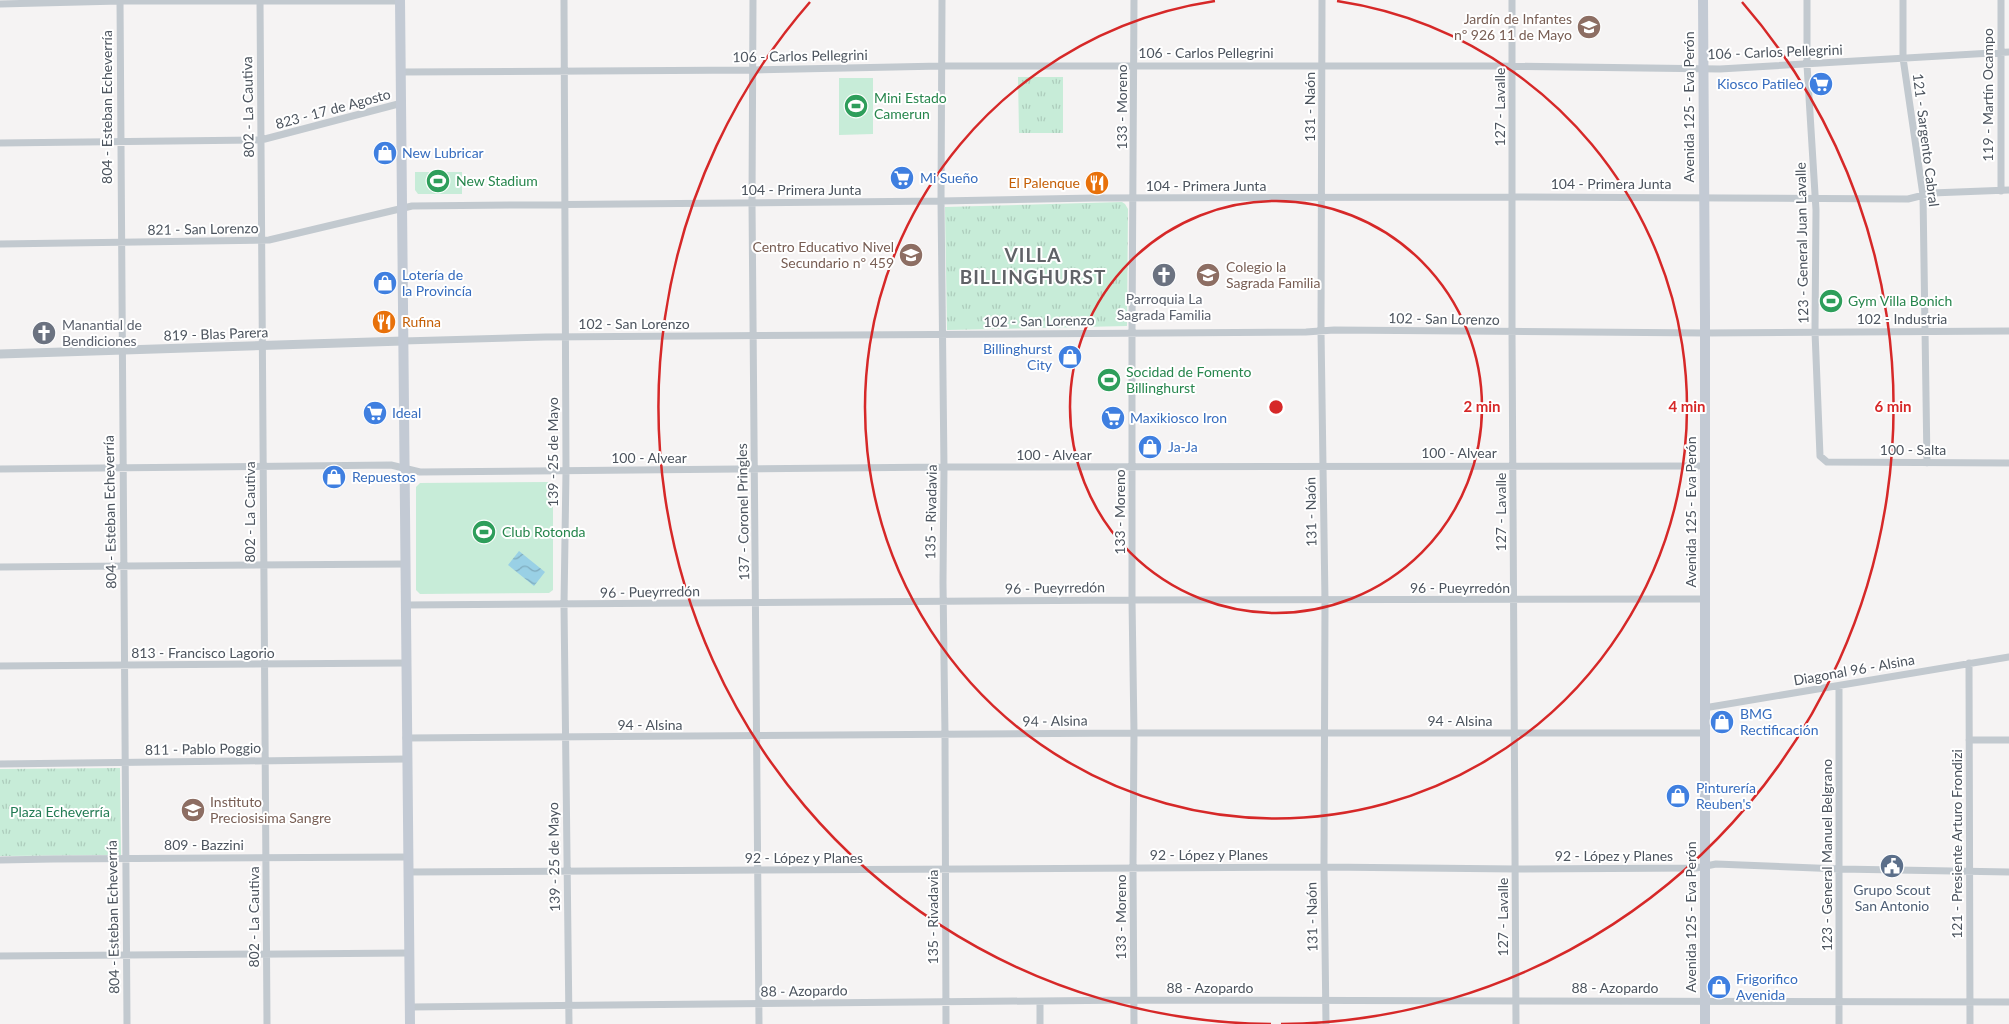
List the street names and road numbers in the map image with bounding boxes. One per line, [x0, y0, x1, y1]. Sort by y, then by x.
street label: 119 - Martín Ocampo [1979, 28, 1996, 162]
street label: 804 - Esteban Echeverría [98, 30, 115, 184]
street label: Avenida 125 - Eva Perón [1680, 32, 1697, 182]
street label: 106 - Carlos Pellegrini [1707, 41, 1843, 62]
street label: 106 - Carlos Pellegrini [1138, 44, 1274, 61]
street label: 106 - Carlos Pellegrini [732, 46, 868, 65]
street label: 802 - La Cautiva [238, 56, 257, 158]
street label: 133 - Moreno [1113, 64, 1130, 150]
street label: 127 - Lavalle [1491, 68, 1508, 146]
street label: 131 - Naón [1301, 72, 1318, 142]
street label: 121 - Sargento Cabral [1910, 72, 1943, 208]
street label: 823 - 17 de Agosto [273, 85, 392, 132]
street label: 123 - General Juan Lavalle [1792, 162, 1811, 324]
street label: 104 - Primera Junta [1551, 175, 1671, 192]
street label: 104 - Primera Junta [1146, 177, 1266, 194]
street label: 104 - Primera Junta [741, 181, 861, 198]
street label: 821 - San Lorenzo [147, 219, 259, 238]
street label: 102 - San Lorenzo [1388, 309, 1500, 328]
street label: 102 - Industria [1857, 310, 1947, 327]
street label: 102 - San Lorenzo [983, 311, 1095, 330]
street label: 102 - San Lorenzo [578, 315, 690, 332]
street label: 819 - Blas Parera [163, 323, 269, 344]
street label: 139 - 25 de Mayo [544, 397, 561, 507]
street label: 804 - Esteban Echeverría [100, 435, 119, 589]
street label: Avenida 125 - Eva Perón [1682, 437, 1699, 587]
street label: 100 - Salta [1880, 441, 1946, 458]
street label: 137 - Coronel Pringles [733, 443, 752, 581]
street label: 100 - Alvear [1421, 444, 1497, 461]
street label: 100 - Alvear [1016, 446, 1092, 463]
street label: 100 - Alvear [611, 449, 687, 466]
street label: 802 - La Cautiva [241, 461, 258, 563]
street label: 135 - Rivadavia [921, 464, 940, 560]
street label: 133 - Moreno [1111, 469, 1128, 555]
street label: 127 - Lavalle [1492, 473, 1509, 551]
street label: 131 - Naón [1301, 477, 1320, 547]
street label: 96 - Pueyrredón [1005, 578, 1105, 597]
street label: 96 - Pueyrredón [1410, 579, 1510, 596]
street label: 96 - Pueyrredón [600, 582, 700, 601]
street label: 813 - Francisco Lagorio [131, 644, 275, 661]
street label: Diagonal 96 - Alsina [1792, 650, 1916, 689]
street label: 94 - Alsina [1022, 711, 1088, 730]
street label: 94 - Alsina [1427, 712, 1493, 729]
street label: 94 - Alsina [617, 716, 683, 733]
street label: 811 - Pablo Poggio [145, 739, 261, 758]
street label: 121 - Presiente Arturo Frondizi [1948, 749, 1965, 939]
street label: 123 - General Manuel Belgrano [1818, 759, 1835, 951]
street label: 139 - 25 de Mayo [544, 802, 563, 912]
street label: 809 - Bazzini [164, 836, 244, 853]
street label: 804 - Esteban Echeverría [103, 840, 122, 994]
street label: Avenida 125 - Eva Perón [1682, 842, 1699, 992]
street label: 92 - López y Planes [1150, 846, 1268, 863]
street label: 92 - López y Planes [1555, 847, 1673, 864]
street label: 92 - López y Planes [745, 849, 863, 866]
street label: 802 - La Cautiva [245, 866, 262, 968]
street label: 135 - Rivadavia [924, 869, 941, 964]
street label: 133 - Moreno [1112, 874, 1129, 960]
street label: 127 - Lavalle [1494, 878, 1511, 956]
street label: 131 - Naón [1302, 882, 1321, 952]
street label: 88 - Azopardo [1166, 979, 1254, 996]
street label: 88 - Azopardo [1571, 979, 1659, 996]
street label: 88 - Azopardo [760, 981, 848, 1000]

